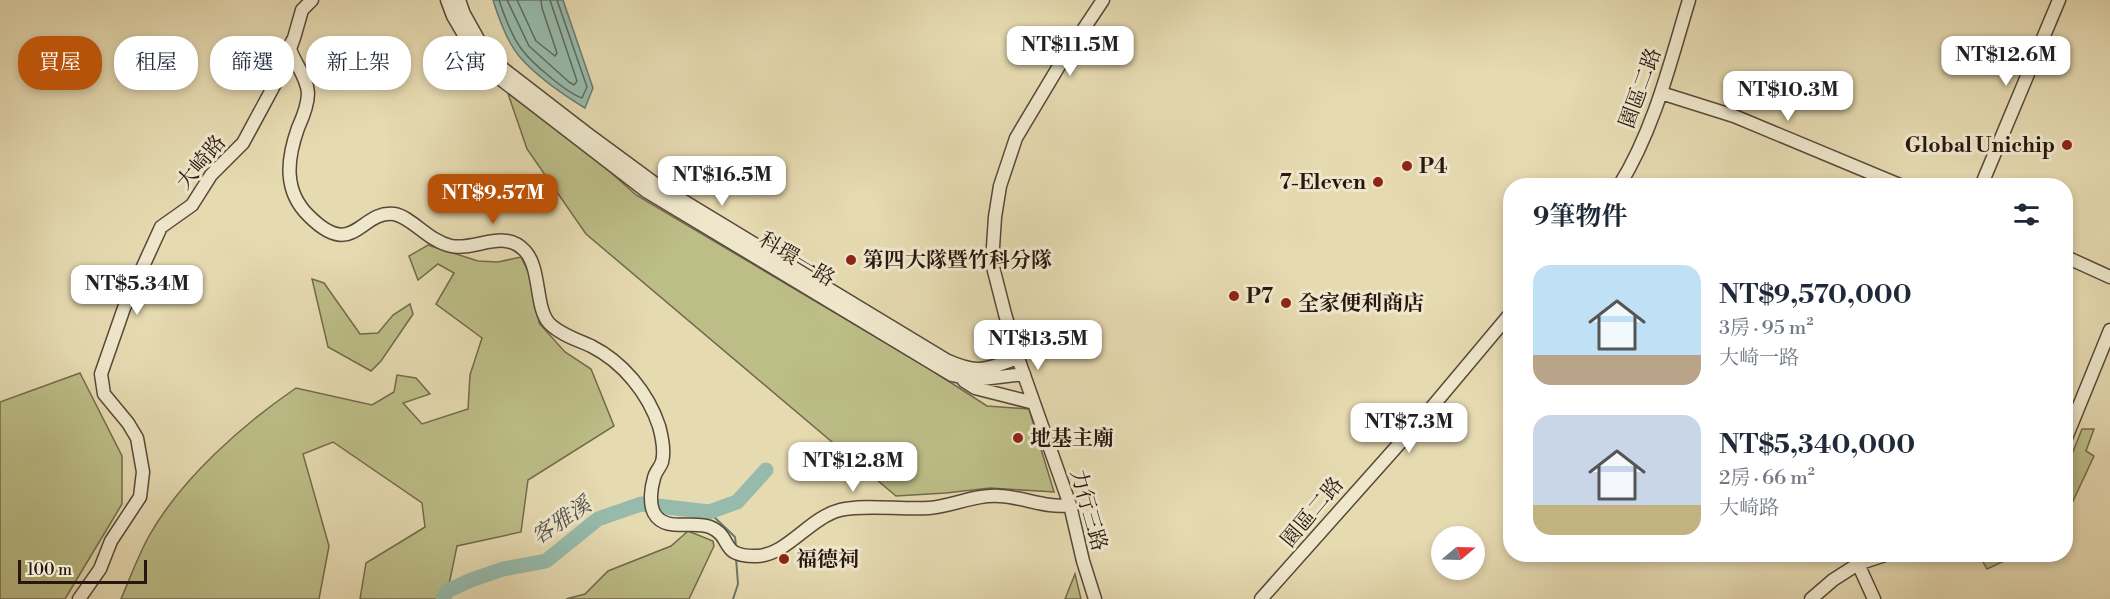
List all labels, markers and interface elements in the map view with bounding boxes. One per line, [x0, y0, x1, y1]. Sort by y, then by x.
pin: NT$11.5M [1008, 26, 1132, 77]
text: NT$11.5M [1021, 33, 1119, 58]
chip: 買屋 [18, 36, 102, 90]
chip: 租屋 [114, 36, 198, 90]
chip: 篩選 [210, 36, 294, 90]
chip: 新上架 [306, 36, 411, 90]
chip: 公寓 [423, 36, 507, 90]
pin: NT$12.6M [1944, 36, 2068, 87]
text: NT$12.6M [1955, 43, 2057, 68]
street label: 園區二路 [1614, 44, 1668, 132]
pin: NT$10.3M [1726, 71, 1850, 122]
text: NT$10.3M [1737, 78, 1839, 103]
street label: 大崎路 [172, 130, 232, 195]
place label: Global Unichip [1905, 133, 2055, 159]
marker: Global Unichip [2060, 138, 2074, 152]
place label: P4 [1419, 154, 1448, 180]
pin: NT$16.5M [660, 156, 784, 207]
marker: P4 [1400, 159, 1414, 173]
text: NT$16.5M [672, 163, 772, 188]
place label: 7-Eleven [1279, 170, 1366, 196]
pin: NT$9.57M [431, 174, 555, 225]
marker: 7-Eleven [1371, 175, 1385, 189]
text: NT$9.57M [442, 181, 544, 206]
icon: filters [2010, 198, 2043, 231]
text: 9筆物件 [1533, 201, 1627, 233]
street label: 科環一路 [754, 227, 839, 293]
place label: 第四大隊暨竹科分隊 [863, 248, 1052, 274]
marker: 第四大隊暨竹科分隊 [844, 253, 858, 267]
pin: NT$5.34M [75, 265, 199, 316]
text: NT$5.34M [85, 272, 189, 297]
text: NT$9,570,000 [1719, 279, 1912, 311]
place label: P7 [1246, 284, 1274, 310]
marker: P7 [1227, 289, 1241, 303]
icon: home [1581, 289, 1653, 361]
place label: 全家便利商店 [1298, 291, 1424, 317]
marker: 全家便利商店 [1279, 296, 1293, 310]
text: 3房 · 95 m² [1719, 316, 1813, 341]
pin: NT$13.5M [976, 320, 1100, 371]
text: NT$13.5M [988, 327, 1088, 352]
text: 大崎一路 [1719, 346, 1799, 371]
pin: NT$7.3M [1354, 403, 1464, 454]
text: NT$7.3M [1364, 410, 1454, 435]
place label: 地基主廟 [1030, 426, 1114, 452]
text: NT$5,340,000 [1719, 429, 1915, 461]
marker: 地基主廟 [1011, 431, 1025, 445]
icon: home [1581, 439, 1653, 511]
pin: NT$12.8M [791, 442, 915, 493]
text: NT$12.8M [802, 449, 904, 474]
street label: 力行三路 [1064, 466, 1112, 554]
text: 2房 · 66 m² [1719, 466, 1815, 491]
street label: 園區二路 [1276, 472, 1350, 553]
water label: 客雅溪 [527, 490, 598, 551]
text: 大崎路 [1719, 496, 1779, 521]
north arrow [1431, 526, 1485, 580]
map controls [1431, 526, 1485, 580]
place label: 福德祠 [796, 547, 859, 573]
marker: 福德祠 [777, 552, 791, 566]
scale bar [18, 557, 147, 584]
text: 100 m [27, 560, 72, 580]

